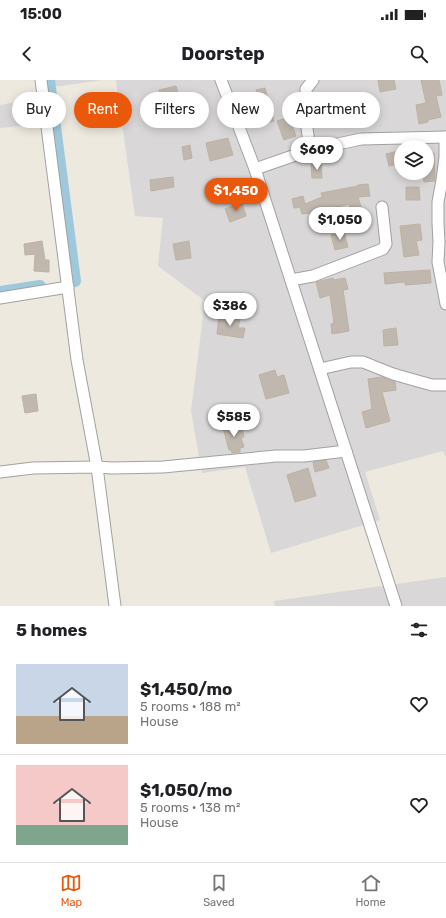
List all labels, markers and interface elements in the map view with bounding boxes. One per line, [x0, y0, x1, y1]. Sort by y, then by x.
text: 15:00 [20, 5, 62, 23]
icon: back [16, 43, 38, 65]
text: Doorstep [181, 43, 265, 65]
icon: search [408, 43, 430, 65]
chip: Buy [12, 92, 66, 128]
chip: Rent [74, 92, 132, 128]
chip: Filters [140, 92, 209, 128]
chip: New [217, 92, 274, 128]
chip: Apartment [282, 92, 380, 128]
pin: $609 [293, 137, 341, 171]
map controls [394, 140, 434, 180]
button: layers [394, 140, 434, 180]
text: $609 [300, 142, 334, 157]
pin: $1,450 [203, 178, 269, 212]
text: $1,450 [214, 183, 258, 198]
pin: $1,050 [307, 207, 373, 241]
text: $1,050 [318, 212, 362, 227]
pin: $386 [206, 293, 254, 327]
text: $386 [213, 298, 247, 313]
pin: $585 [210, 404, 258, 438]
text: $585 [217, 409, 251, 424]
icon: filters [408, 619, 430, 641]
text: 5 homes [16, 620, 87, 640]
text: $1,450/mo [140, 679, 232, 699]
icon: home [48, 680, 96, 728]
icon: heart [408, 693, 430, 715]
text: 5 rooms · 188 m² [140, 699, 241, 714]
text: House [140, 714, 178, 729]
text: $1,050/mo [140, 780, 232, 800]
icon: home [48, 781, 96, 829]
icon: heart [408, 794, 430, 816]
text: 5 rooms · 138 m² [140, 800, 240, 815]
text: House [140, 815, 178, 830]
tab: Map [60, 872, 82, 909]
tab: Saved [203, 872, 235, 909]
tab: Home [355, 872, 386, 909]

